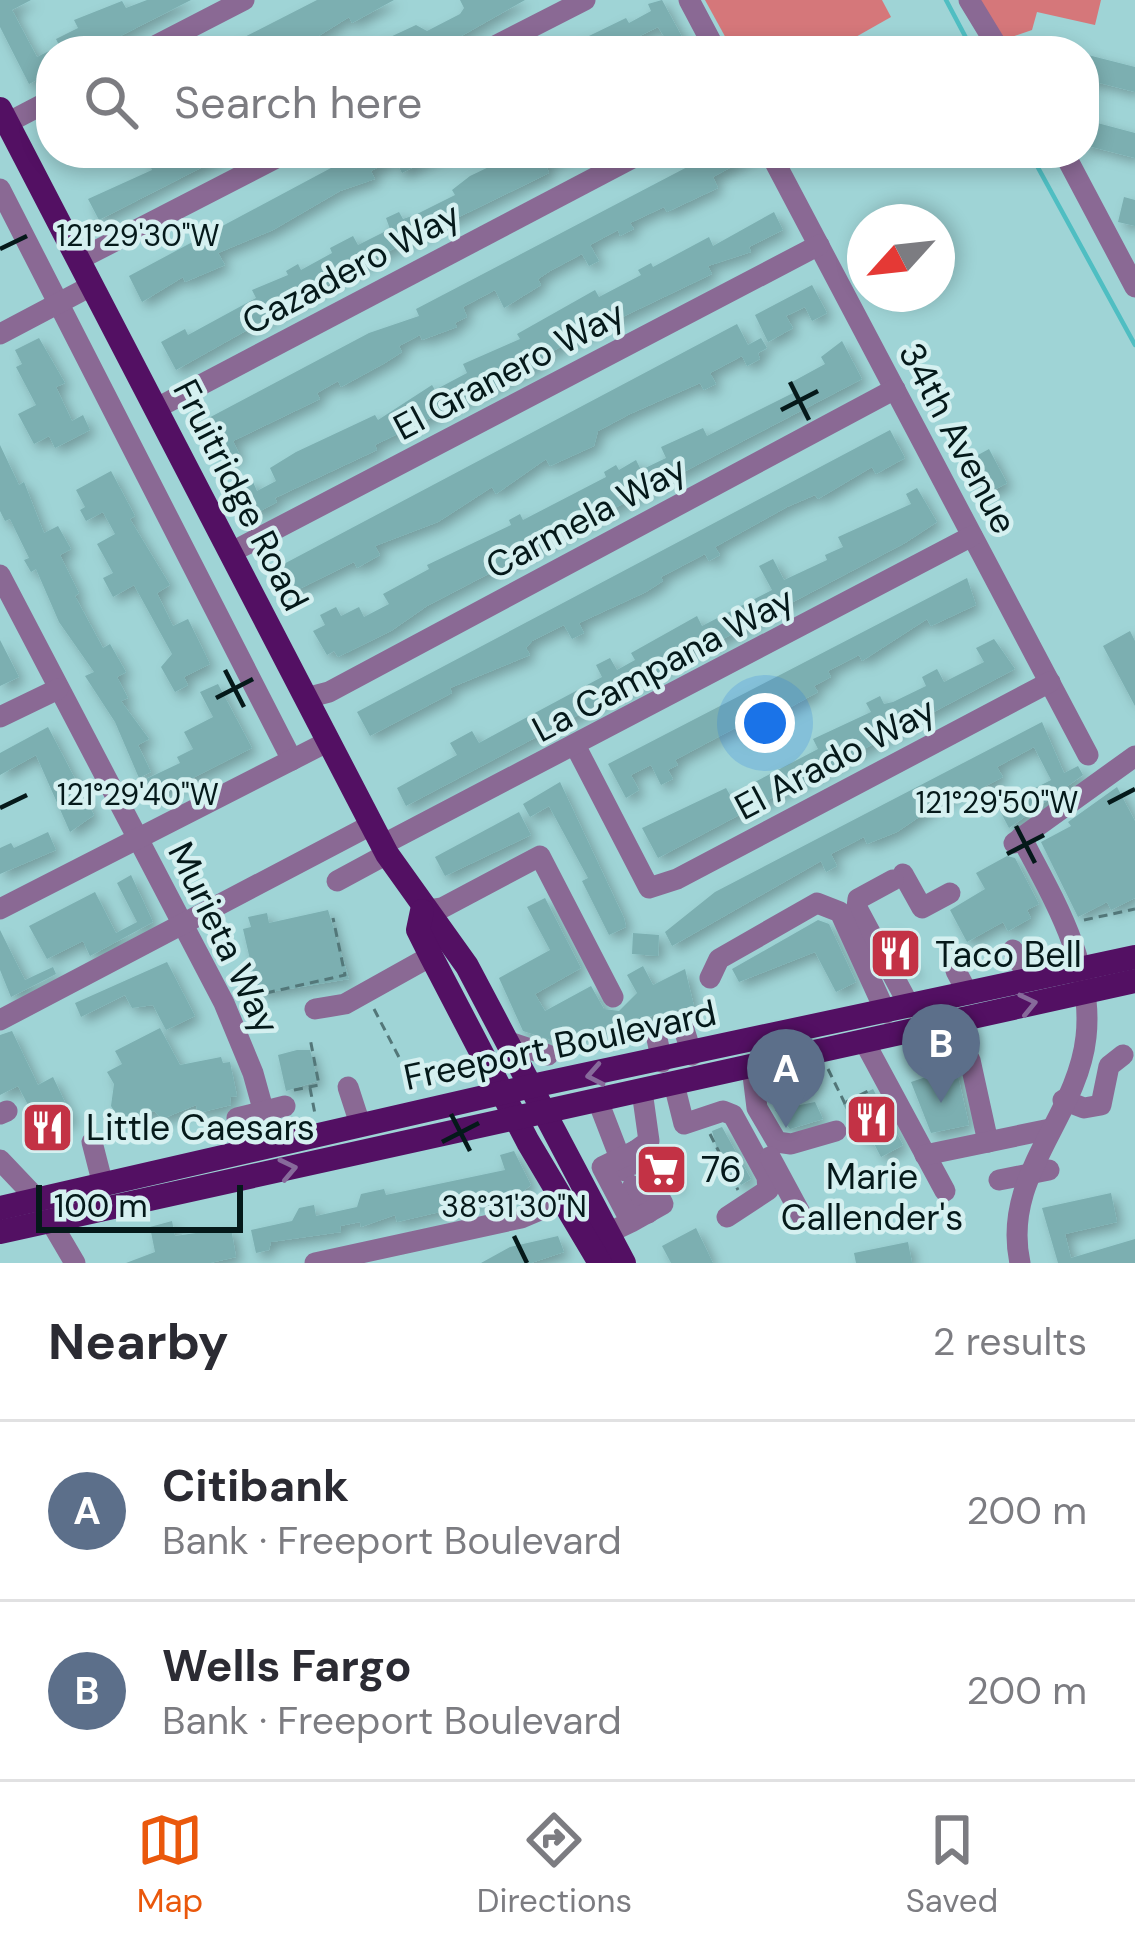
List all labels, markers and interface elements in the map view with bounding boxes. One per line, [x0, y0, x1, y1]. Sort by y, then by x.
search box [36, 36, 1099, 168]
icon: search [78, 69, 144, 135]
text: Search here [174, 73, 422, 132]
street label: Cazadero Way [234, 191, 468, 345]
north arrow [847, 204, 955, 312]
text: 121°29'30"W [57, 216, 219, 255]
street label: El Granero Way [385, 289, 633, 451]
street label: 34th Avenue [888, 334, 1028, 542]
street label: Fruitridge Road [162, 371, 320, 619]
street label: Carmela Way [478, 444, 694, 590]
street label: La Campana Way [524, 575, 802, 753]
street label: El Arado Way [727, 686, 943, 830]
your location [735, 693, 795, 753]
text: 121°29'40"W [57, 775, 219, 814]
text: 121°29'50"W [916, 783, 1078, 822]
street label: Murieta Way [157, 834, 291, 1042]
restaurant icon: Taco Bell [868, 926, 924, 982]
place label: Taco Bell [935, 931, 1082, 978]
street label: Freeport Boulevard [400, 989, 720, 1101]
one-way arrow [1018, 993, 1038, 1018]
pin: B [902, 1004, 980, 1103]
pin: A [747, 1029, 825, 1128]
one-way arrow [585, 1061, 605, 1087]
restaurant icon: Marie Callender's [844, 1092, 900, 1148]
restaurant icon: Little Caesars [19, 1099, 75, 1155]
place label: Little Caesars [86, 1104, 315, 1151]
supermarket icon: 76 [634, 1141, 690, 1197]
place label: 76 [701, 1146, 742, 1193]
place label: Marie Callender's [781, 1153, 963, 1241]
one-way arrow [278, 1157, 298, 1182]
scale bar [36, 1179, 243, 1232]
text: 100 m [54, 1184, 148, 1227]
text: 38°31'30"N [441, 1187, 587, 1226]
text: Nearby [48, 1308, 229, 1375]
text: 2 results [933, 1316, 1087, 1367]
text: Citibank [162, 1456, 349, 1515]
text: A [73, 1485, 101, 1536]
text: 200 m [966, 1485, 1087, 1536]
text: Bank · Freeport Boulevard [162, 1515, 622, 1566]
text: Wells Fargo [162, 1636, 412, 1695]
text: B [75, 1665, 99, 1716]
text: 200 m [966, 1665, 1087, 1716]
text: Bank · Freeport Boulevard [162, 1695, 622, 1746]
tab: Map [137, 1807, 203, 1922]
tab: Directions [477, 1807, 632, 1922]
tab: Saved [906, 1807, 998, 1922]

